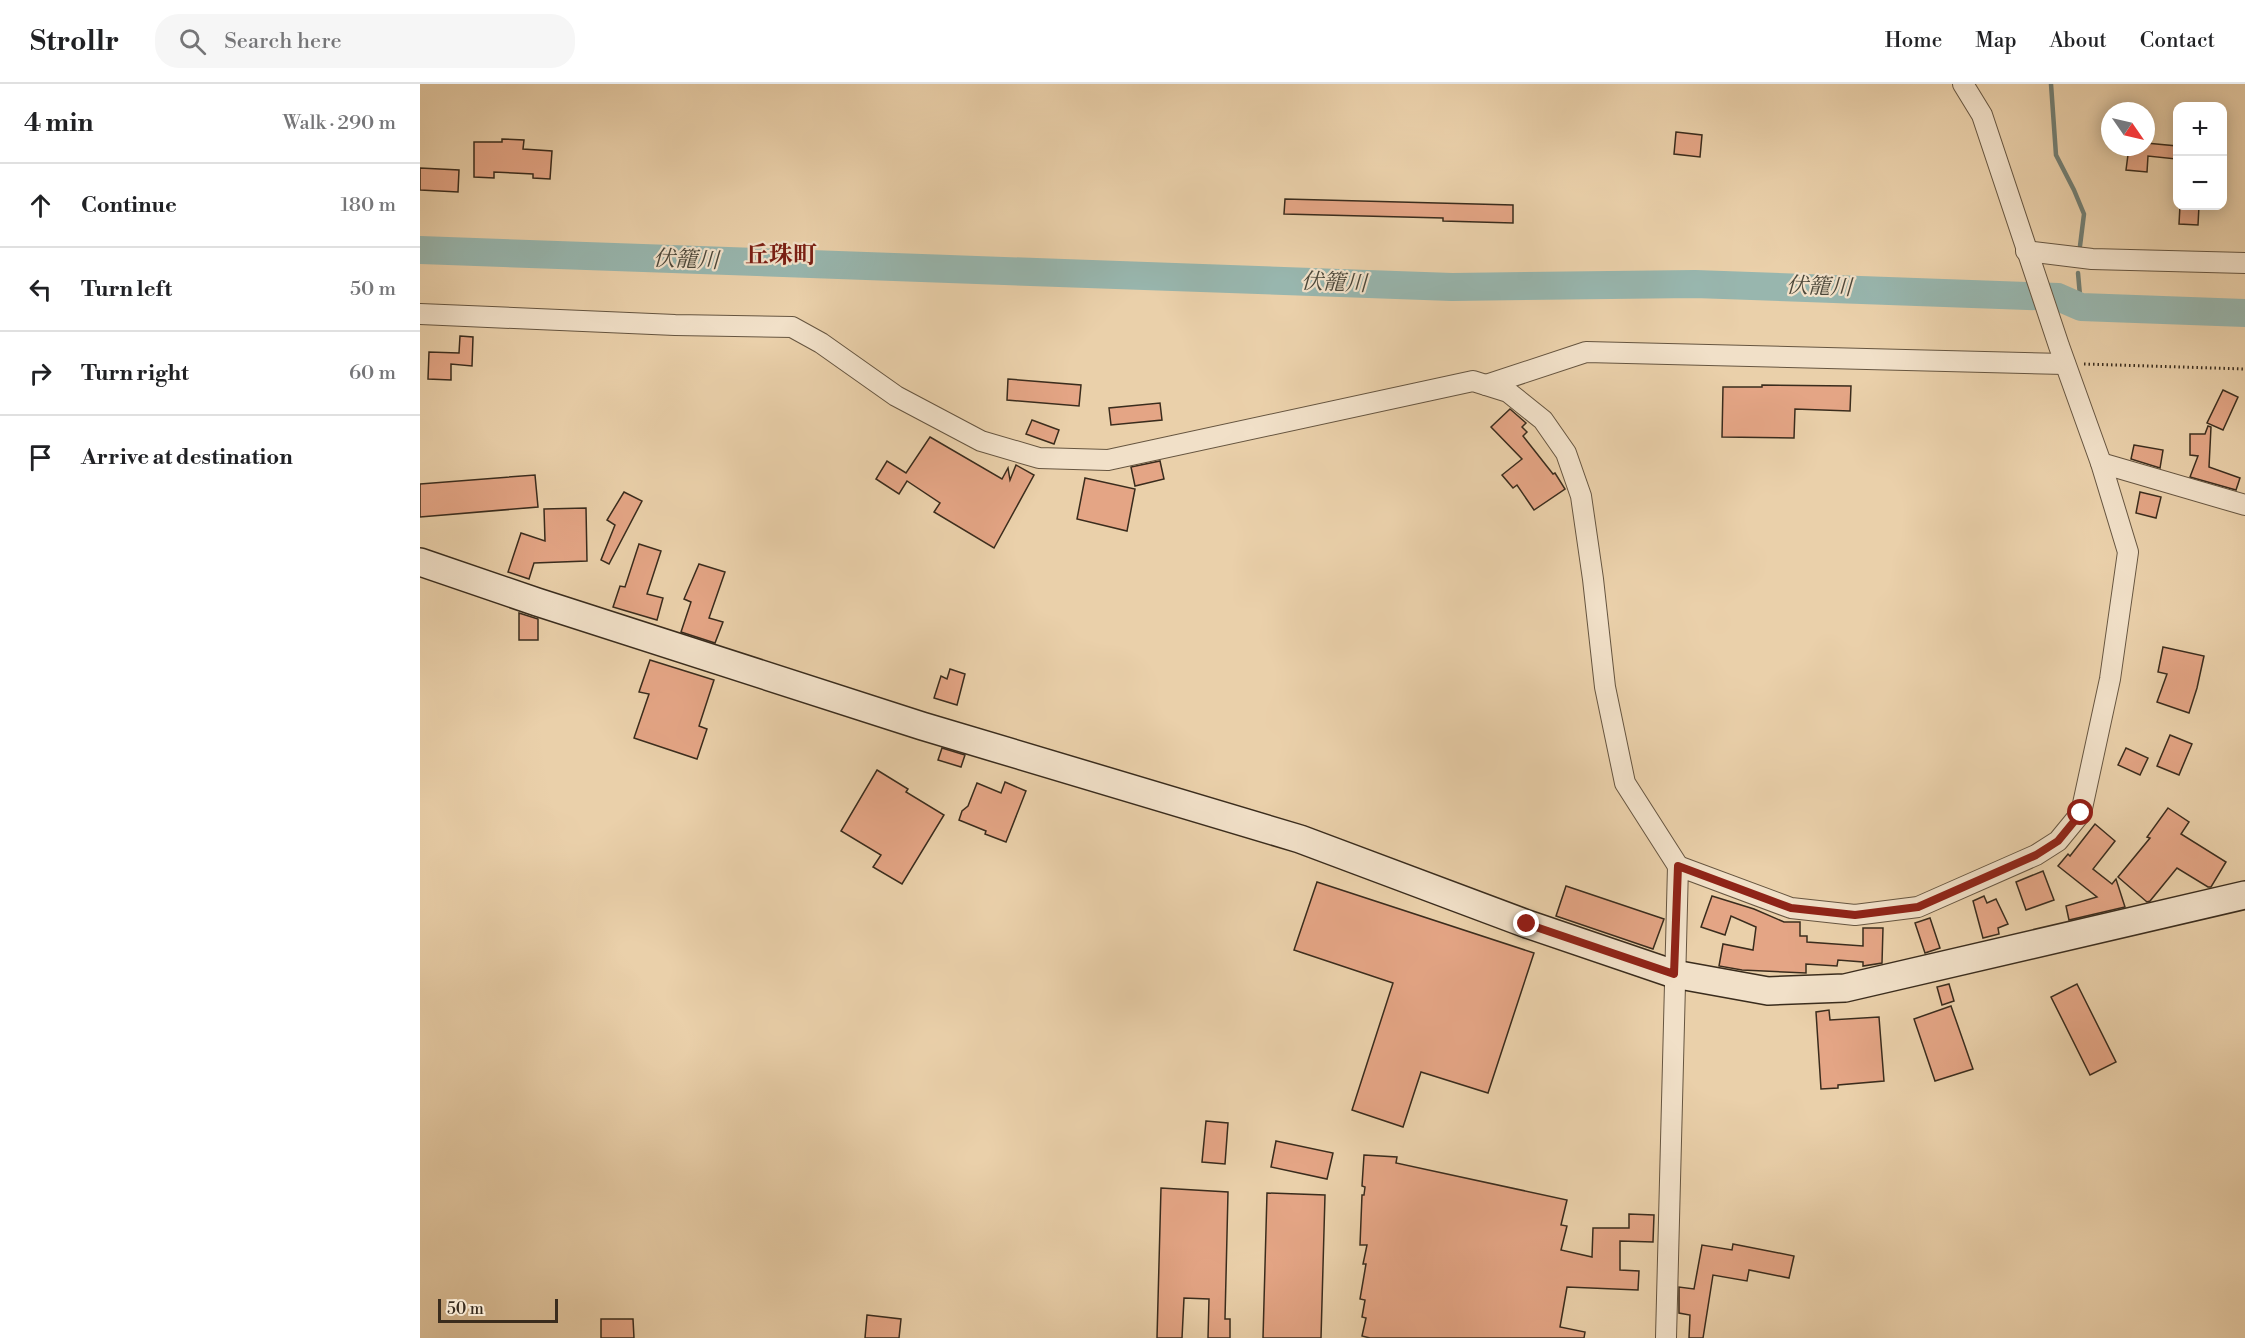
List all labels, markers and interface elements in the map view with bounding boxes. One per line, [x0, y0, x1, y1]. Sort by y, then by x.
search box [155, 14, 575, 68]
text: Strollr [30, 24, 119, 59]
icon: search [176, 25, 209, 58]
text: Search here [224, 28, 342, 55]
text: Home [1885, 28, 1942, 54]
text: Map [1975, 28, 2017, 54]
text: About [2050, 28, 2107, 54]
text: Contact [2140, 28, 2215, 54]
north arrow [2101, 102, 2155, 156]
map controls [2173, 102, 2227, 210]
button: + [2173, 102, 2227, 156]
text: 4 min [24, 107, 94, 139]
text: Walk · 290 m [283, 111, 396, 136]
button: − [2173, 156, 2227, 210]
icon: ahead [24, 189, 57, 222]
text: Continue [81, 192, 177, 219]
text: 180 m [341, 193, 396, 218]
district label: 丘珠町 [745, 241, 817, 271]
water label: 伏籠川 [653, 245, 721, 275]
water label: 伏籠川 [1301, 268, 1369, 298]
water label: 伏籠川 [1786, 272, 1854, 302]
icon: left [24, 273, 57, 306]
text: Turn left [81, 276, 172, 303]
text: 50 m [350, 277, 396, 302]
icon: right [24, 357, 57, 390]
text: Turn right [81, 360, 189, 387]
text: 60 m [349, 361, 396, 386]
icon: arrive [24, 441, 57, 474]
text: Arrive at destination [81, 444, 293, 471]
route start [2067, 799, 2093, 825]
route end [1513, 910, 1539, 936]
scale bar [438, 1296, 558, 1324]
text: 50 m [447, 1299, 484, 1319]

